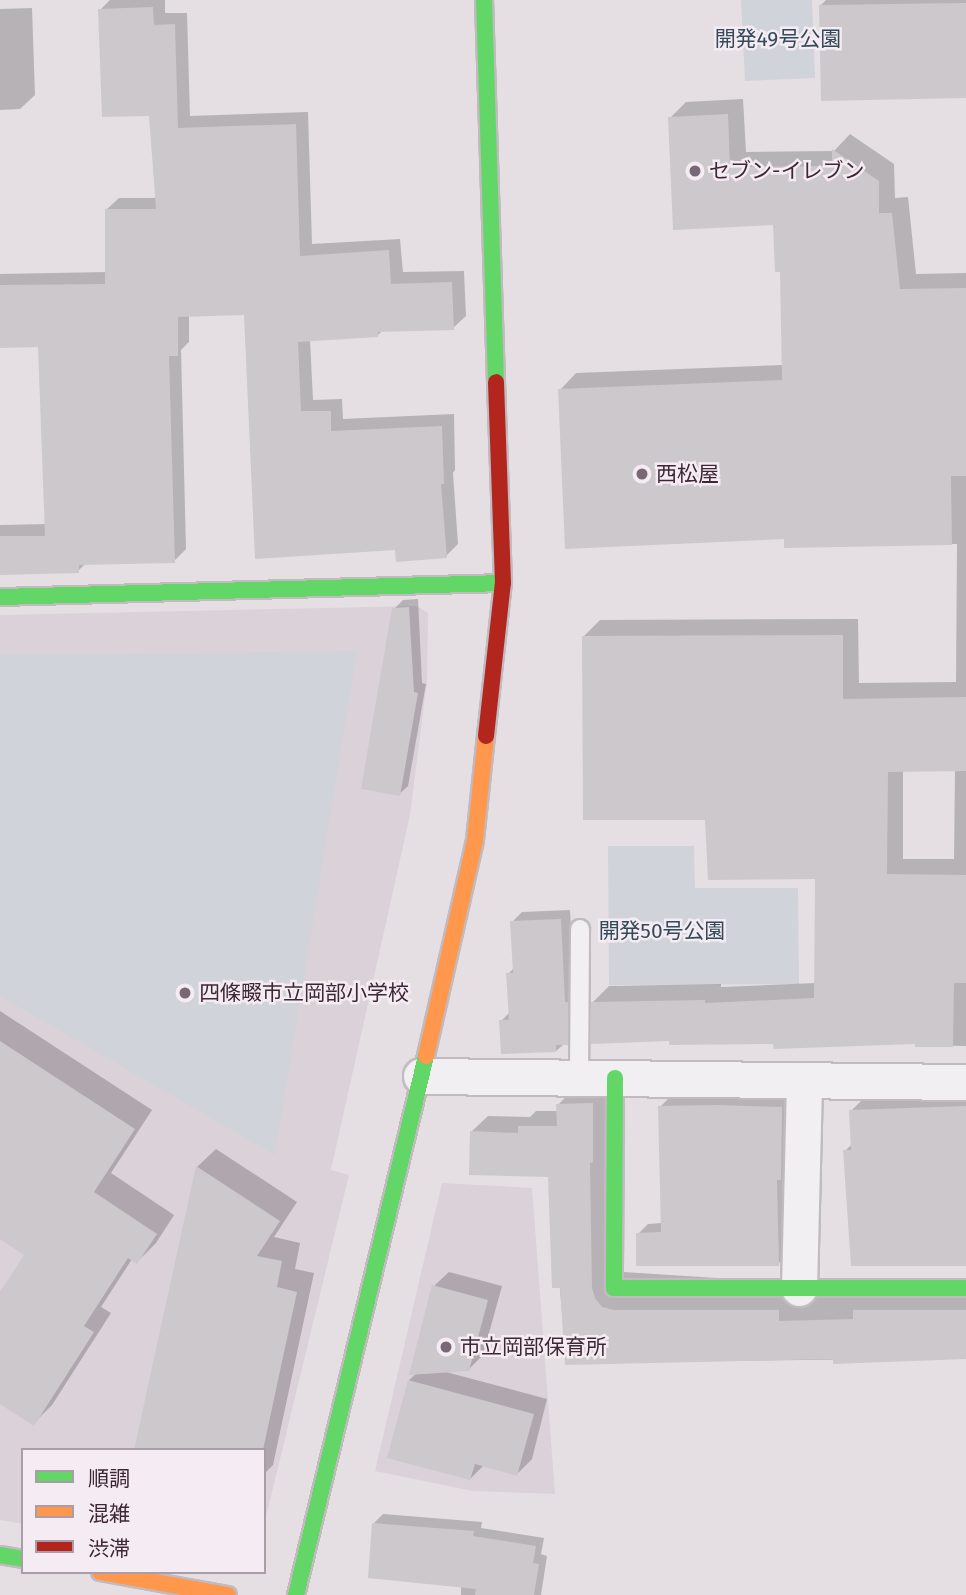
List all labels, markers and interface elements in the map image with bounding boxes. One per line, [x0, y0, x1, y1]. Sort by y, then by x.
park label: 開発49号公園 [715, 26, 841, 52]
place label: セブン-イレブン [709, 158, 864, 184]
marker: セブン-イレブン [687, 163, 703, 179]
place label: 西松屋 [656, 461, 719, 487]
marker: 西松屋 [634, 466, 650, 482]
park label: 開発50号公園 [598, 918, 726, 944]
place label: 四條畷市立岡部小学校 [199, 980, 409, 1006]
marker: 四條畷市立岡部小学校 [177, 985, 193, 1001]
place label: 市立岡部保育所 [460, 1334, 607, 1360]
marker: 市立岡部保育所 [438, 1339, 454, 1355]
legend [21, 1448, 266, 1574]
text: 順調 [88, 1466, 130, 1492]
text: 混雑 [88, 1501, 130, 1527]
text: 渋滞 [88, 1536, 130, 1562]

